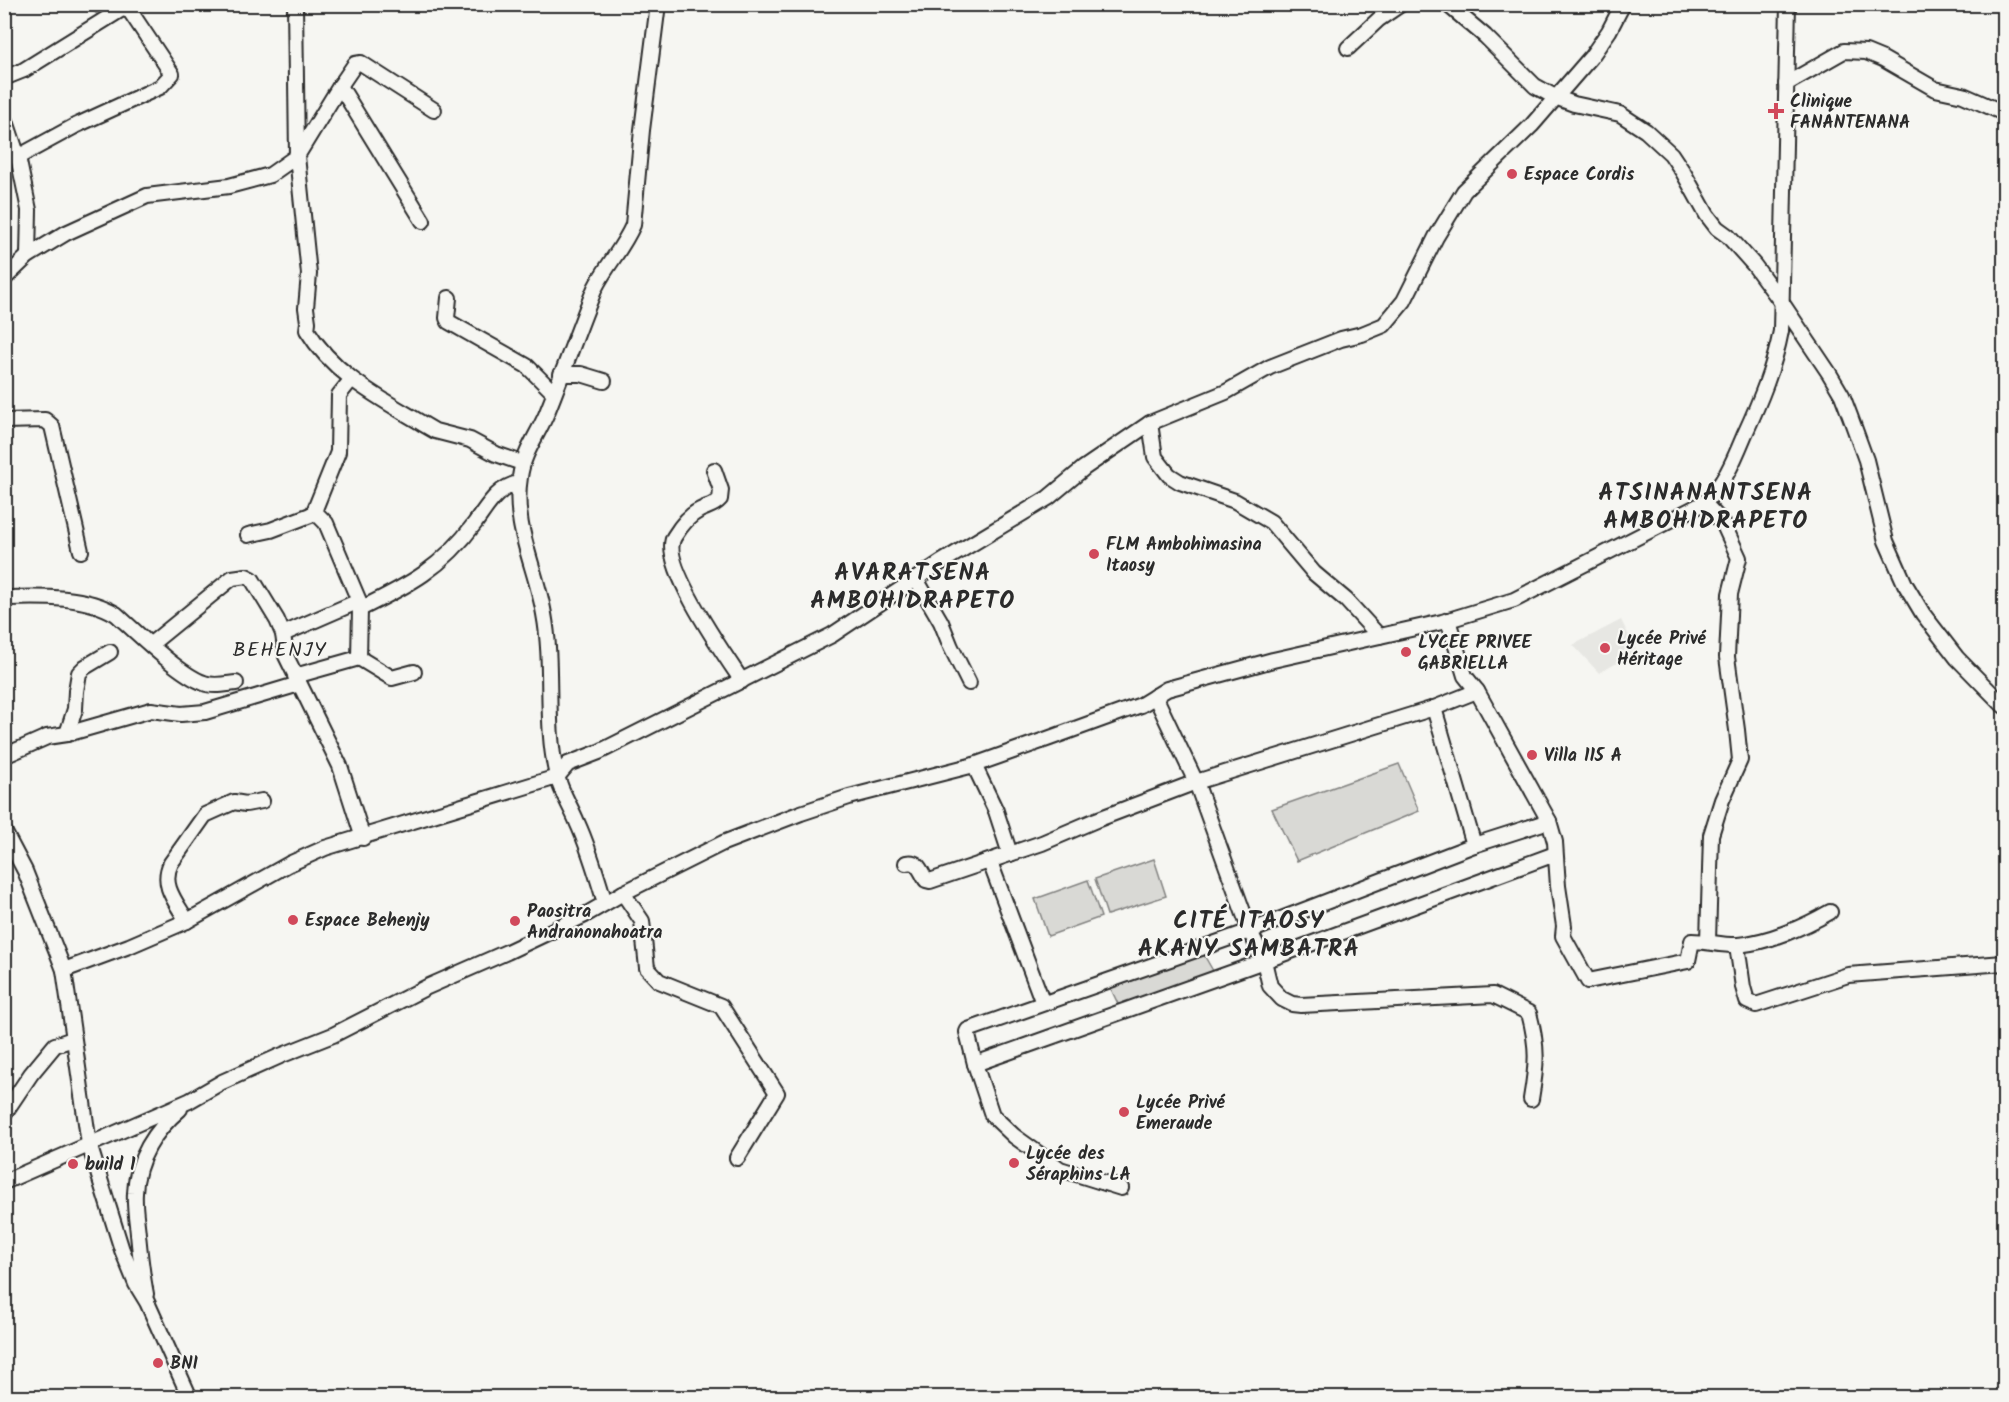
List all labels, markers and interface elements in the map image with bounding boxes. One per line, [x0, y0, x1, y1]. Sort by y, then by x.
place label: Clinique FANANTENANA [1790, 88, 1910, 138]
marker: Clinique FANANTENANA [1767, 102, 1785, 120]
place label: Espace Cordis [1524, 161, 1635, 190]
marker: Espace Cordis [1505, 167, 1519, 181]
district label: ATSINANANTSENA AMBOHIDRAPETO [1598, 474, 1814, 541]
place label: FLM Ambohimasina Itaosy [1106, 531, 1262, 581]
marker: FLM Ambohimasina Itaosy [1087, 547, 1101, 561]
district label: AVARATSENA AMBOHIDRAPETO [810, 554, 1016, 621]
place label: Lycée Privé Héritage [1617, 625, 1707, 675]
place label: LYCEE PRIVEE GABRIELLA [1418, 629, 1533, 679]
district label: BEHENJY [233, 635, 327, 667]
marker: Lycée Privé Héritage [1598, 641, 1612, 655]
marker: LYCEE PRIVEE GABRIELLA [1399, 645, 1413, 659]
place label: Villa 115 A [1544, 742, 1622, 771]
marker: Villa 115 A [1525, 748, 1539, 762]
place label: Paositra Andranonahoatra [527, 898, 662, 948]
district label: CITÉ ITAOSY AKANY SAMBATRA [1138, 902, 1360, 969]
place label: Espace Behenjy [305, 907, 430, 936]
marker: Espace Behenjy [286, 913, 300, 927]
marker: Paositra Andranonahoatra [508, 914, 522, 928]
place label: Lycée Privé Emeraude [1136, 1089, 1226, 1139]
marker: Lycée Privé Emeraude [1117, 1105, 1131, 1119]
place label: Lycée des Séraphins LA [1026, 1140, 1131, 1190]
place label: build 1 [85, 1151, 136, 1180]
marker: Lycée des Séraphins LA [1007, 1156, 1021, 1170]
marker: build 1 [66, 1157, 80, 1171]
place label: BNI [170, 1350, 199, 1379]
marker: BNI [151, 1356, 165, 1370]

